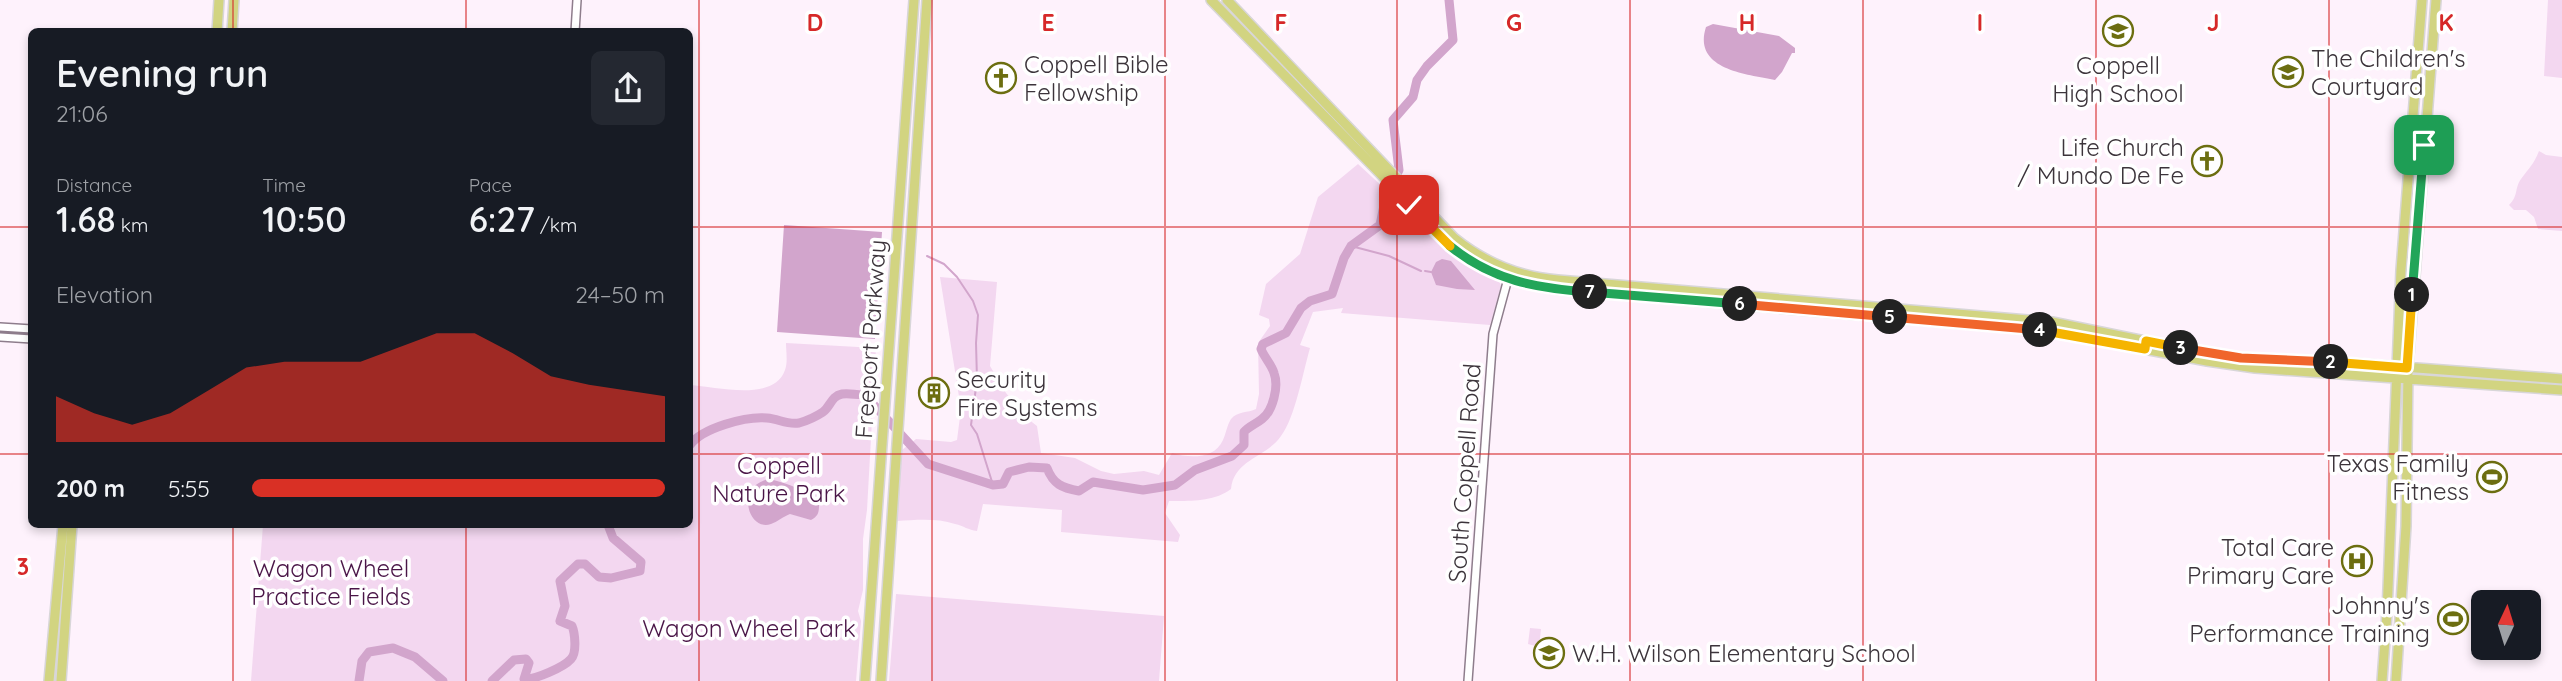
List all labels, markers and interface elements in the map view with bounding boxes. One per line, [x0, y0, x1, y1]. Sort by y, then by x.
text: D [807, 8, 823, 37]
text: E [1041, 8, 1055, 37]
text: F [1275, 8, 1287, 37]
text: G [1506, 8, 1522, 37]
text: H [1739, 8, 1755, 37]
text: I [1977, 8, 1983, 37]
text: J [2207, 8, 2219, 37]
text: K [2438, 8, 2454, 37]
school or university icon: Coppell High School [2101, 14, 2135, 48]
place label: The Children's Courtyard [2311, 43, 2466, 101]
text: Evening run [56, 49, 269, 97]
place label: Coppell Bible Fellowship [1024, 49, 1169, 107]
place label: Coppell High School [2052, 50, 2184, 108]
button: share [591, 51, 665, 125]
school or university icon: The Children's Courtyard [2271, 55, 2305, 89]
church icon: Coppell Bible Fellowship [984, 61, 1018, 95]
text: 21:06 [56, 99, 108, 128]
pin [2394, 115, 2454, 175]
icon: arrive [2405, 126, 2443, 164]
place label: Life Church / Mundo De Fe [2018, 132, 2184, 190]
church icon: Life Church / Mundo De Fe [2190, 144, 2224, 178]
text: Distance [56, 173, 132, 197]
text: Time [262, 173, 306, 197]
text: Pace [469, 173, 512, 197]
pin [1379, 175, 1439, 235]
icon: check [1390, 186, 1428, 224]
text: 1.68 [56, 197, 116, 241]
text: 10:50 [262, 197, 347, 241]
text: 6:27 [469, 197, 535, 241]
text: km [116, 213, 148, 237]
text: /km [535, 213, 577, 237]
street label: Freeport Parkway [848, 239, 892, 439]
pin: 7 [1572, 274, 1608, 310]
pin: 1 [2394, 278, 2430, 312]
text: 7 [1584, 279, 1595, 303]
text: Elevation [56, 280, 153, 309]
text: 24–50 m [575, 280, 665, 309]
text: 1 [2408, 282, 2415, 306]
pin: 6 [1722, 286, 1758, 322]
text: 6 [1734, 291, 1745, 315]
pin: 5 [1872, 300, 1908, 334]
text: 5 [1884, 304, 1895, 328]
pin: 4 [2022, 312, 2058, 348]
text: 4 [2034, 317, 2045, 341]
pin: 3 [2164, 330, 2198, 366]
text: 3 [2175, 335, 2186, 359]
pin: 2 [2314, 344, 2348, 380]
text: 2 [2325, 349, 2336, 373]
street label: South Coppell Road [1441, 362, 1487, 584]
place label: Security Fire Systems [957, 364, 1097, 422]
building icon: Security Fire Systems [917, 376, 951, 410]
place label: Texas Family Fitness [2327, 448, 2469, 506]
park label: Coppell Nature Park [712, 450, 846, 508]
sports icon: Texas Family Fitness [2475, 460, 2509, 494]
text: 200 m [56, 474, 125, 503]
text: 5:55 [168, 474, 210, 503]
place label: Total Care Primary Care [2187, 532, 2334, 590]
hospital icon: Total Care Primary Care [2340, 544, 2374, 578]
text: 3 [17, 552, 29, 581]
park label: Wagon Wheel Practice Fields [251, 553, 411, 611]
place label: Johnny's Performance Training [2189, 590, 2430, 648]
north arrow [2471, 590, 2541, 660]
map controls [2471, 590, 2541, 660]
sports icon: Johnny's Performance Training [2436, 602, 2470, 636]
park label: Wagon Wheel Park [642, 613, 856, 643]
school or university icon: W.H. Wilson Elementary School [1532, 636, 1566, 670]
place label: W.H. Wilson Elementary School [1572, 638, 1916, 668]

